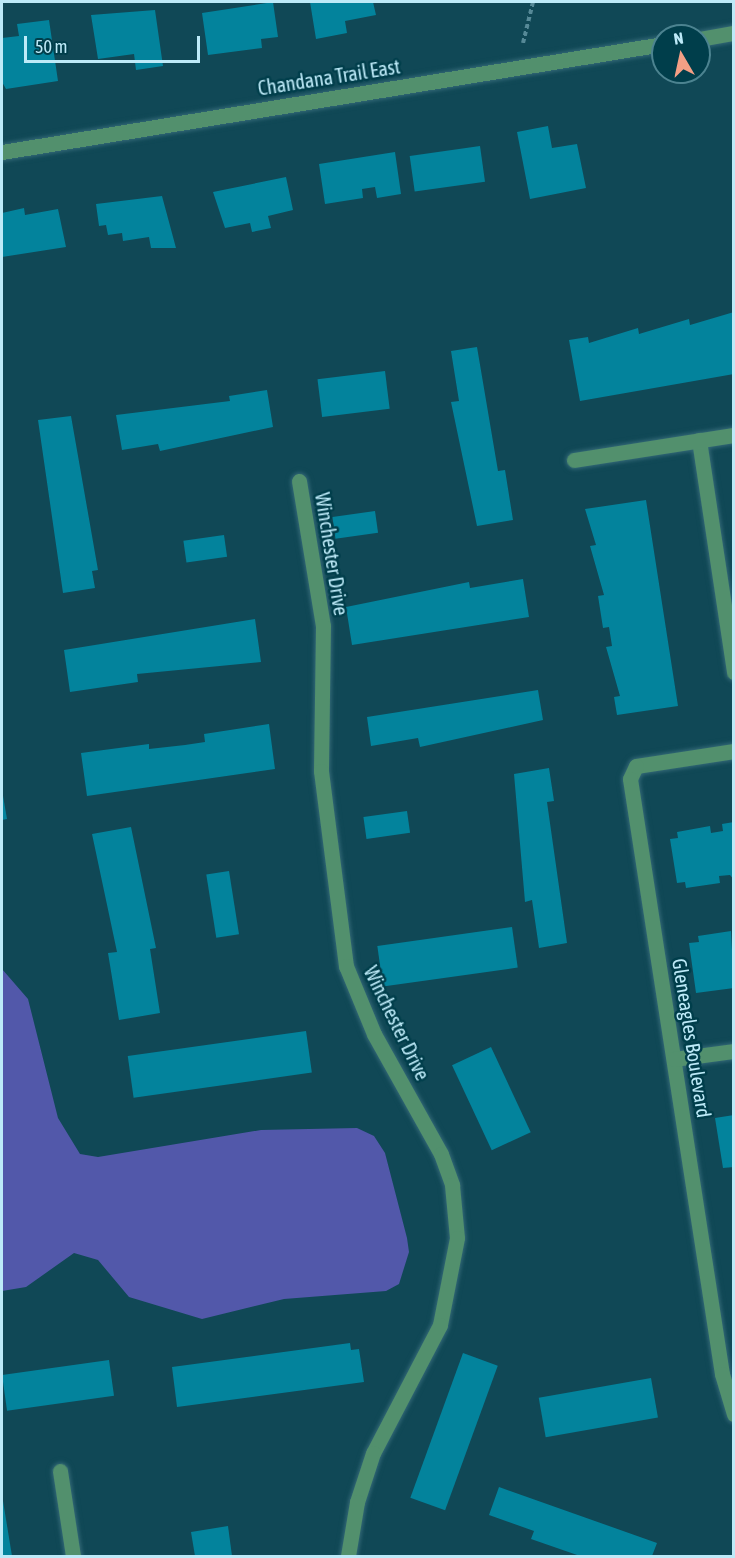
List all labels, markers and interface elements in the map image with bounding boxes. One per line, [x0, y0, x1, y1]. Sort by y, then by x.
scale bar [27, 24, 202, 62]
north arrow [651, 24, 711, 84]
text: N [672, 29, 685, 48]
text: 50 m [35, 36, 67, 57]
street label: Chandana Trail East [256, 54, 402, 100]
street label: Winchester Drive [310, 491, 354, 617]
street label: Gleneagles Boulevard [668, 957, 716, 1119]
street label: Winchester Drive [359, 962, 435, 1084]

